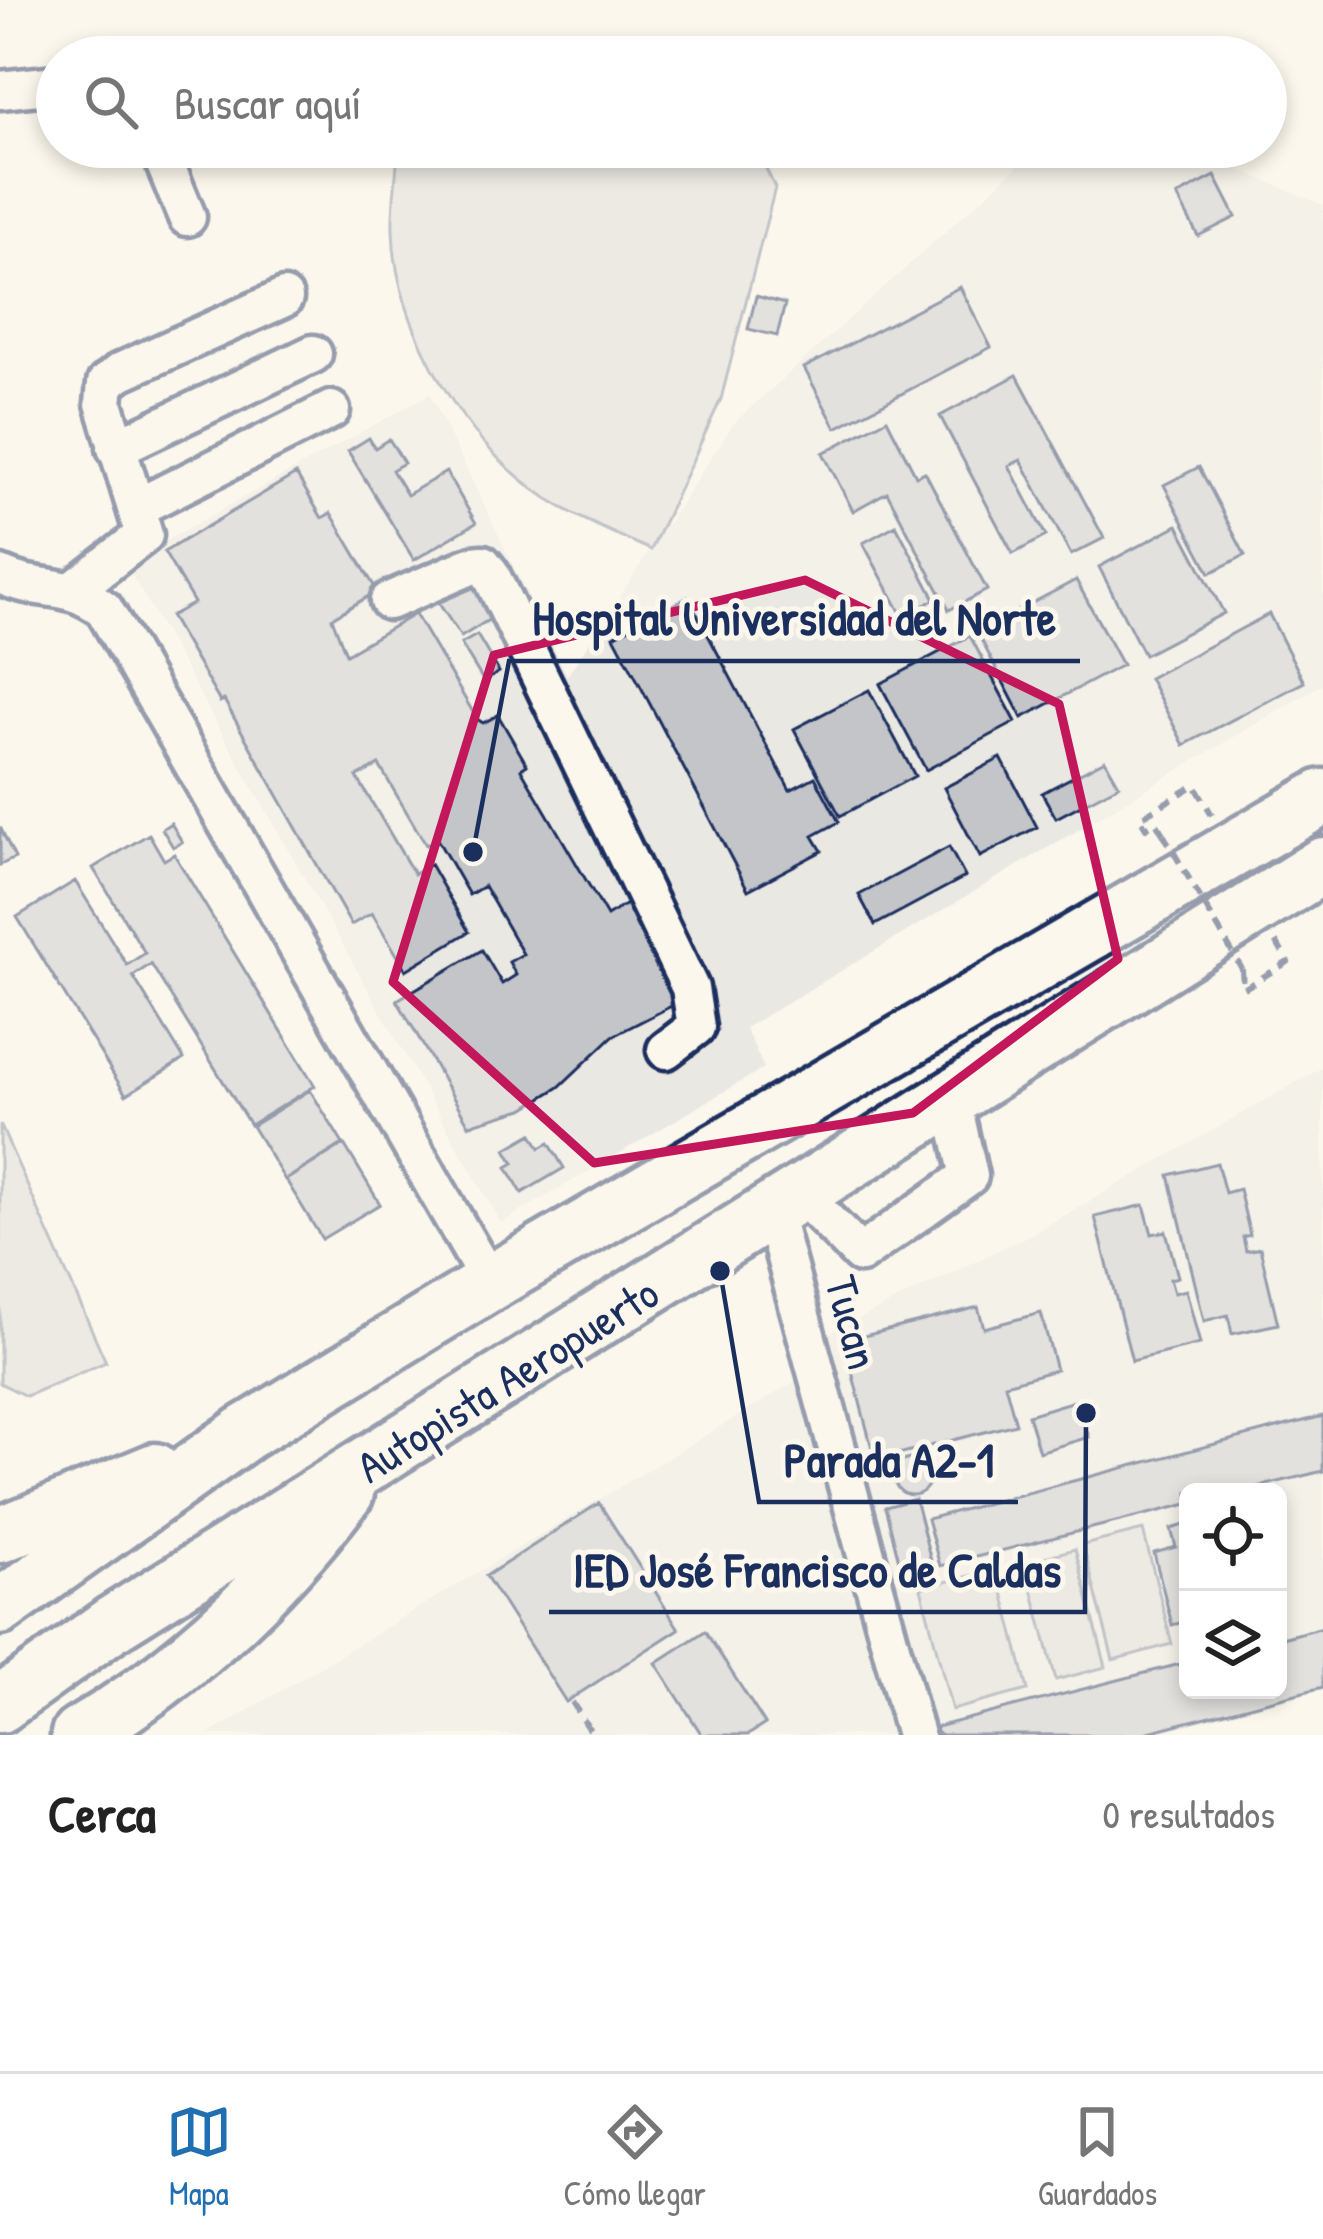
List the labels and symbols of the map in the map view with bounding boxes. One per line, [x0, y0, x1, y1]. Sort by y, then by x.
callout: Hospital Universidad del Norte [509, 577, 1080, 661]
text: Hospital Universidad del Norte [532, 585, 1056, 651]
street label: Autopista Aeropuerto [344, 1262, 670, 1496]
street label: Tucan [811, 1268, 895, 1376]
callout: Parada A2-1 [759, 1418, 1018, 1502]
text: Parada A2-1 [784, 1427, 994, 1492]
callout: IED José Francisco de Caldas [549, 1528, 1085, 1612]
text: IED José Francisco de Caldas [573, 1537, 1061, 1602]

